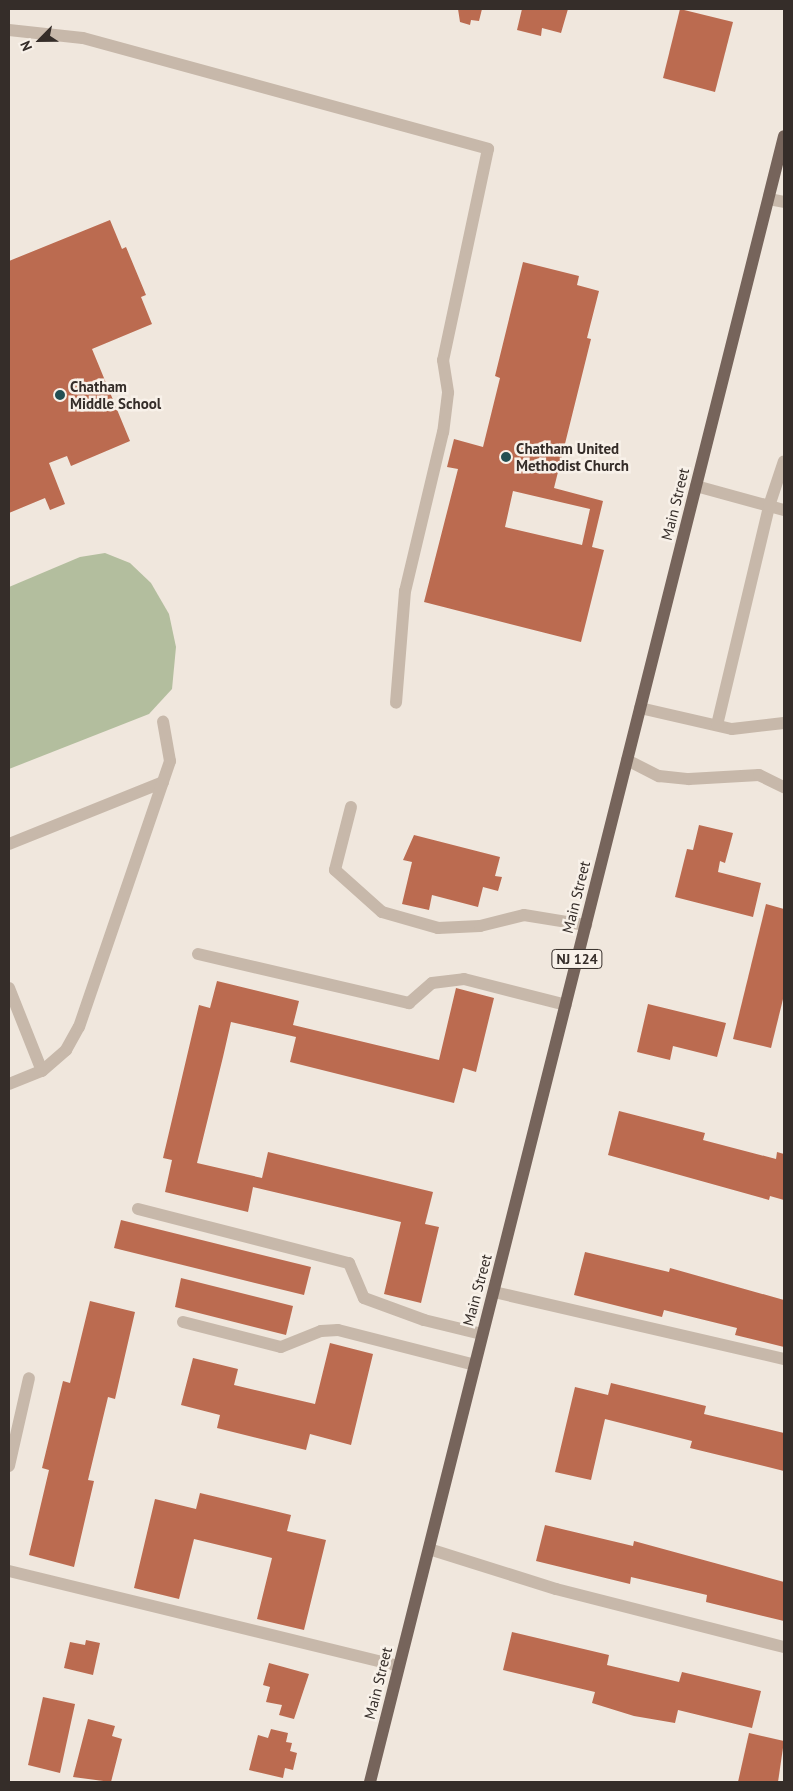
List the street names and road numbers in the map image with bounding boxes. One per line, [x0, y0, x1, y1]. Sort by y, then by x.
street label: Main Street [657, 466, 693, 542]
street label: Main Street [558, 859, 594, 935]
road number: NJ 124 [551, 948, 603, 971]
street label: Main Street [459, 1252, 495, 1328]
street label: Main Street [360, 1645, 396, 1721]

